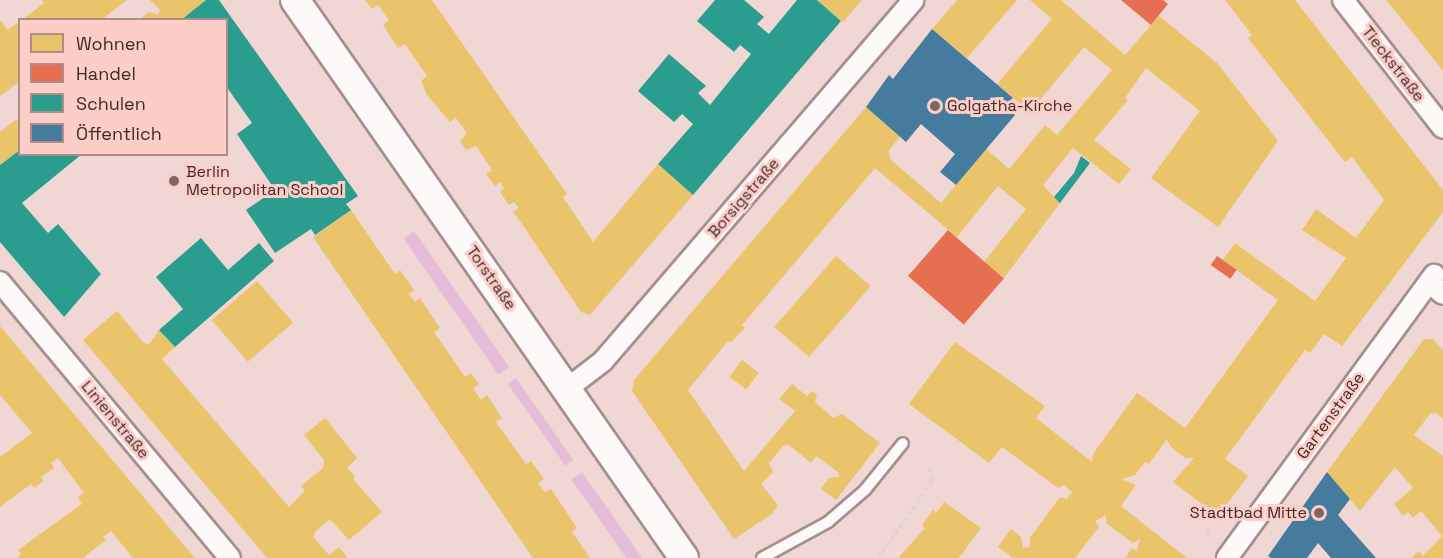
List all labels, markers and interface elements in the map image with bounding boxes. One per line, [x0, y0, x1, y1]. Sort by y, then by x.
legend [18, 18, 228, 156]
street label: Tieckstraße [1358, 22, 1428, 106]
text: Wohnen [76, 32, 146, 55]
text: Handel [76, 62, 136, 85]
text: Schulen [76, 92, 146, 115]
place label: Golgatha-Kirche [947, 96, 1072, 116]
marker: Golgatha-Kirche [928, 99, 942, 113]
text: Öffentlich [76, 122, 162, 145]
street label: Borsigstraße [704, 154, 784, 242]
place label: Berlin Metropolitan School [186, 162, 343, 200]
marker: Berlin Metropolitan School [167, 174, 181, 188]
street label: Torstraße [462, 242, 520, 314]
street label: Gartenstraße [1293, 369, 1369, 463]
street label: Linienstraße [77, 377, 153, 463]
place label: Stadtbad Mitte [1190, 503, 1307, 523]
marker: Stadtbad Mitte [1312, 506, 1326, 520]

